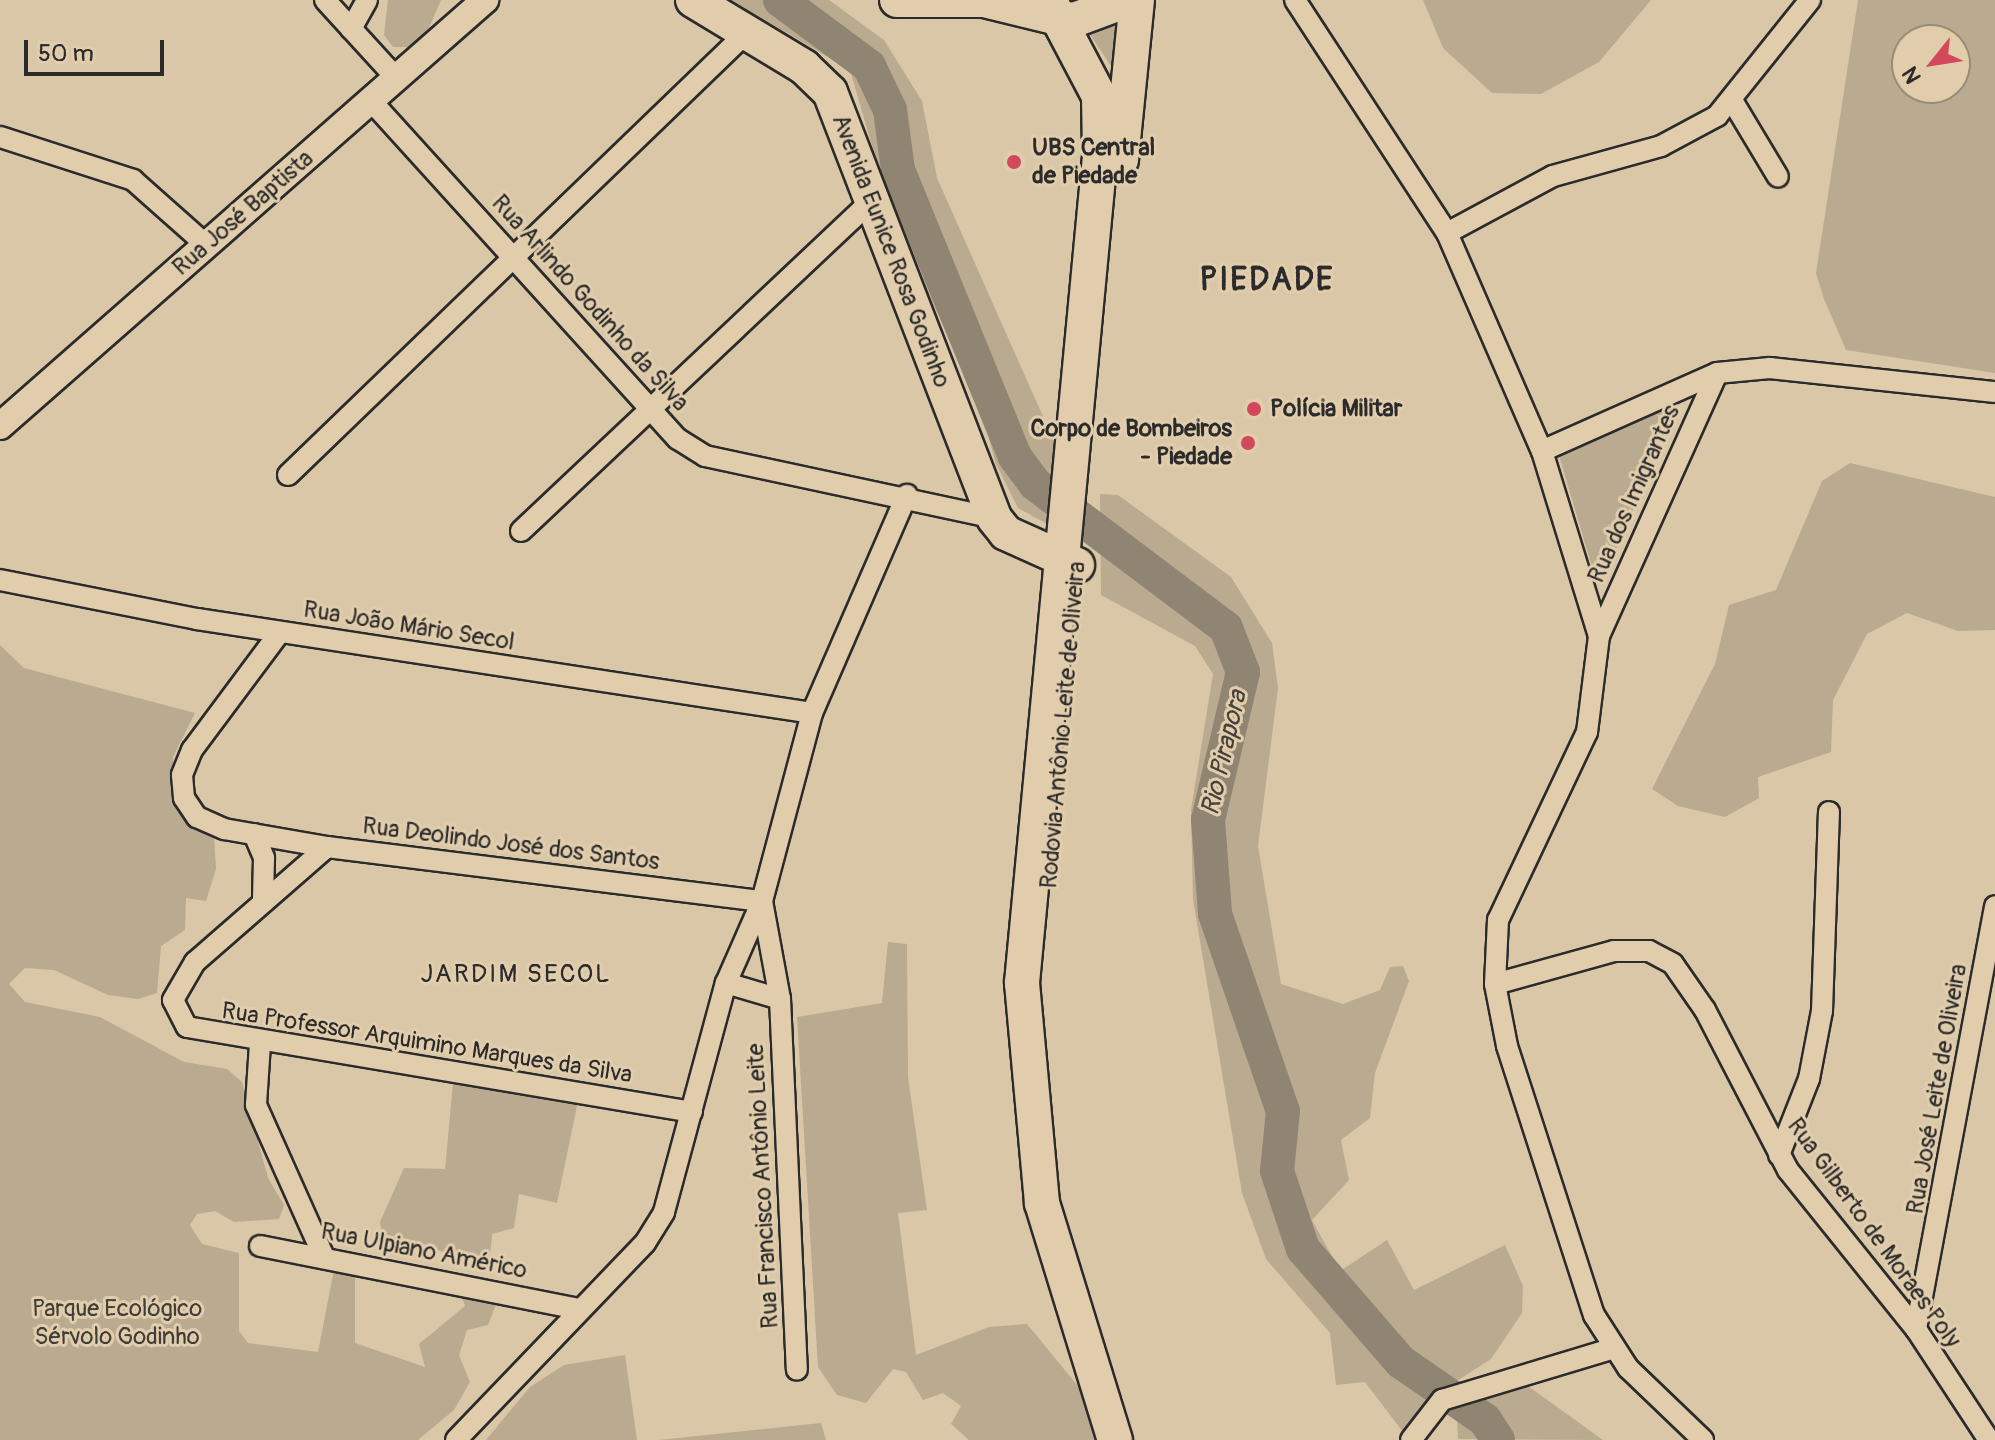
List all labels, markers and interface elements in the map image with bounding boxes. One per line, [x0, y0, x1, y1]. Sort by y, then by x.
scale bar [28, 24, 168, 74]
north arrow [1891, 24, 1971, 104]
text: 50 m [38, 39, 94, 68]
text: N [1896, 62, 1928, 88]
street label: Avenida Eunice Rosa Godinho [826, 110, 956, 392]
place label: UBS Central de Piedade [1032, 134, 1155, 190]
street label: Rua José Baptista [167, 144, 319, 282]
marker: UBS Central de Piedade [1003, 151, 1025, 173]
street label: Rua Arlindo Godinho da Silva [485, 189, 695, 417]
district label: PIEDADE [1200, 261, 1334, 299]
place label: Polícia Militar [1270, 395, 1402, 423]
marker: Polícia Militar [1245, 400, 1263, 418]
street label: Rua dos Imigrantes [1582, 401, 1686, 587]
place label: Corpo de Bombeiros - Piedade [1031, 415, 1232, 471]
marker: Corpo de Bombeiros - Piedade [1239, 434, 1257, 452]
street label: Rodovia Antônio Leite de Oliveira [1034, 560, 1092, 890]
street label: Rua João Mário Secol [301, 595, 517, 657]
water label: Rio Pirapora [1195, 687, 1255, 819]
street label: Rua Deolindo José dos Santos [361, 811, 661, 877]
district label: JARDIM SECOL [420, 959, 612, 991]
street label: Rua José Leite de Oliveira [1901, 962, 1973, 1216]
street label: Rua Professor Arquimino Marques da Silva [220, 996, 634, 1090]
street label: Rua Francisco Antônio Leite [741, 1043, 785, 1329]
street label: Rua Gilberto de Moraes Poly [1781, 1112, 1967, 1354]
street label: Rua Ulpiano Américo [319, 1217, 529, 1285]
park label: Parque Ecológico Sérvolo Godinho [32, 1295, 202, 1351]

